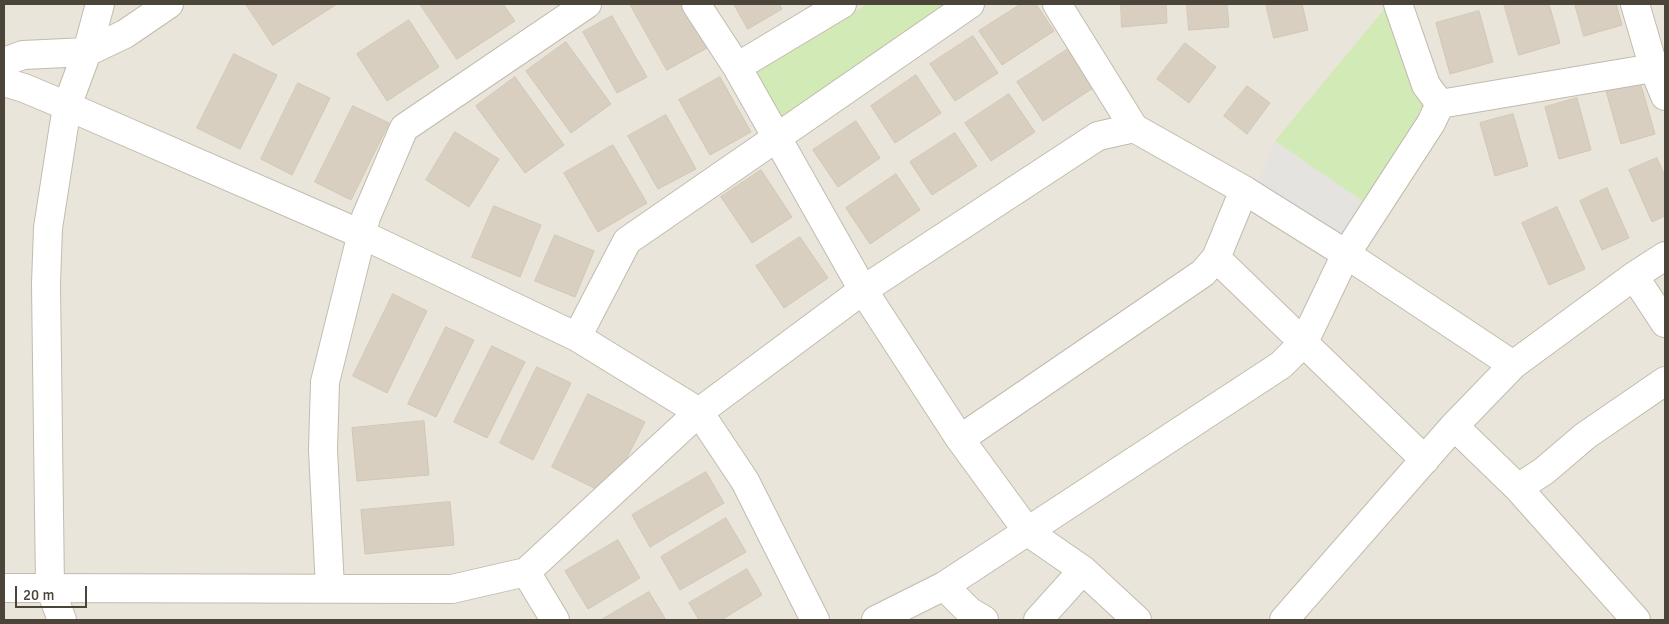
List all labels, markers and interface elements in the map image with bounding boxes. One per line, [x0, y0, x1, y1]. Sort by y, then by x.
scale bar [18, 576, 90, 608]
text: 20 m [23, 586, 54, 604]

